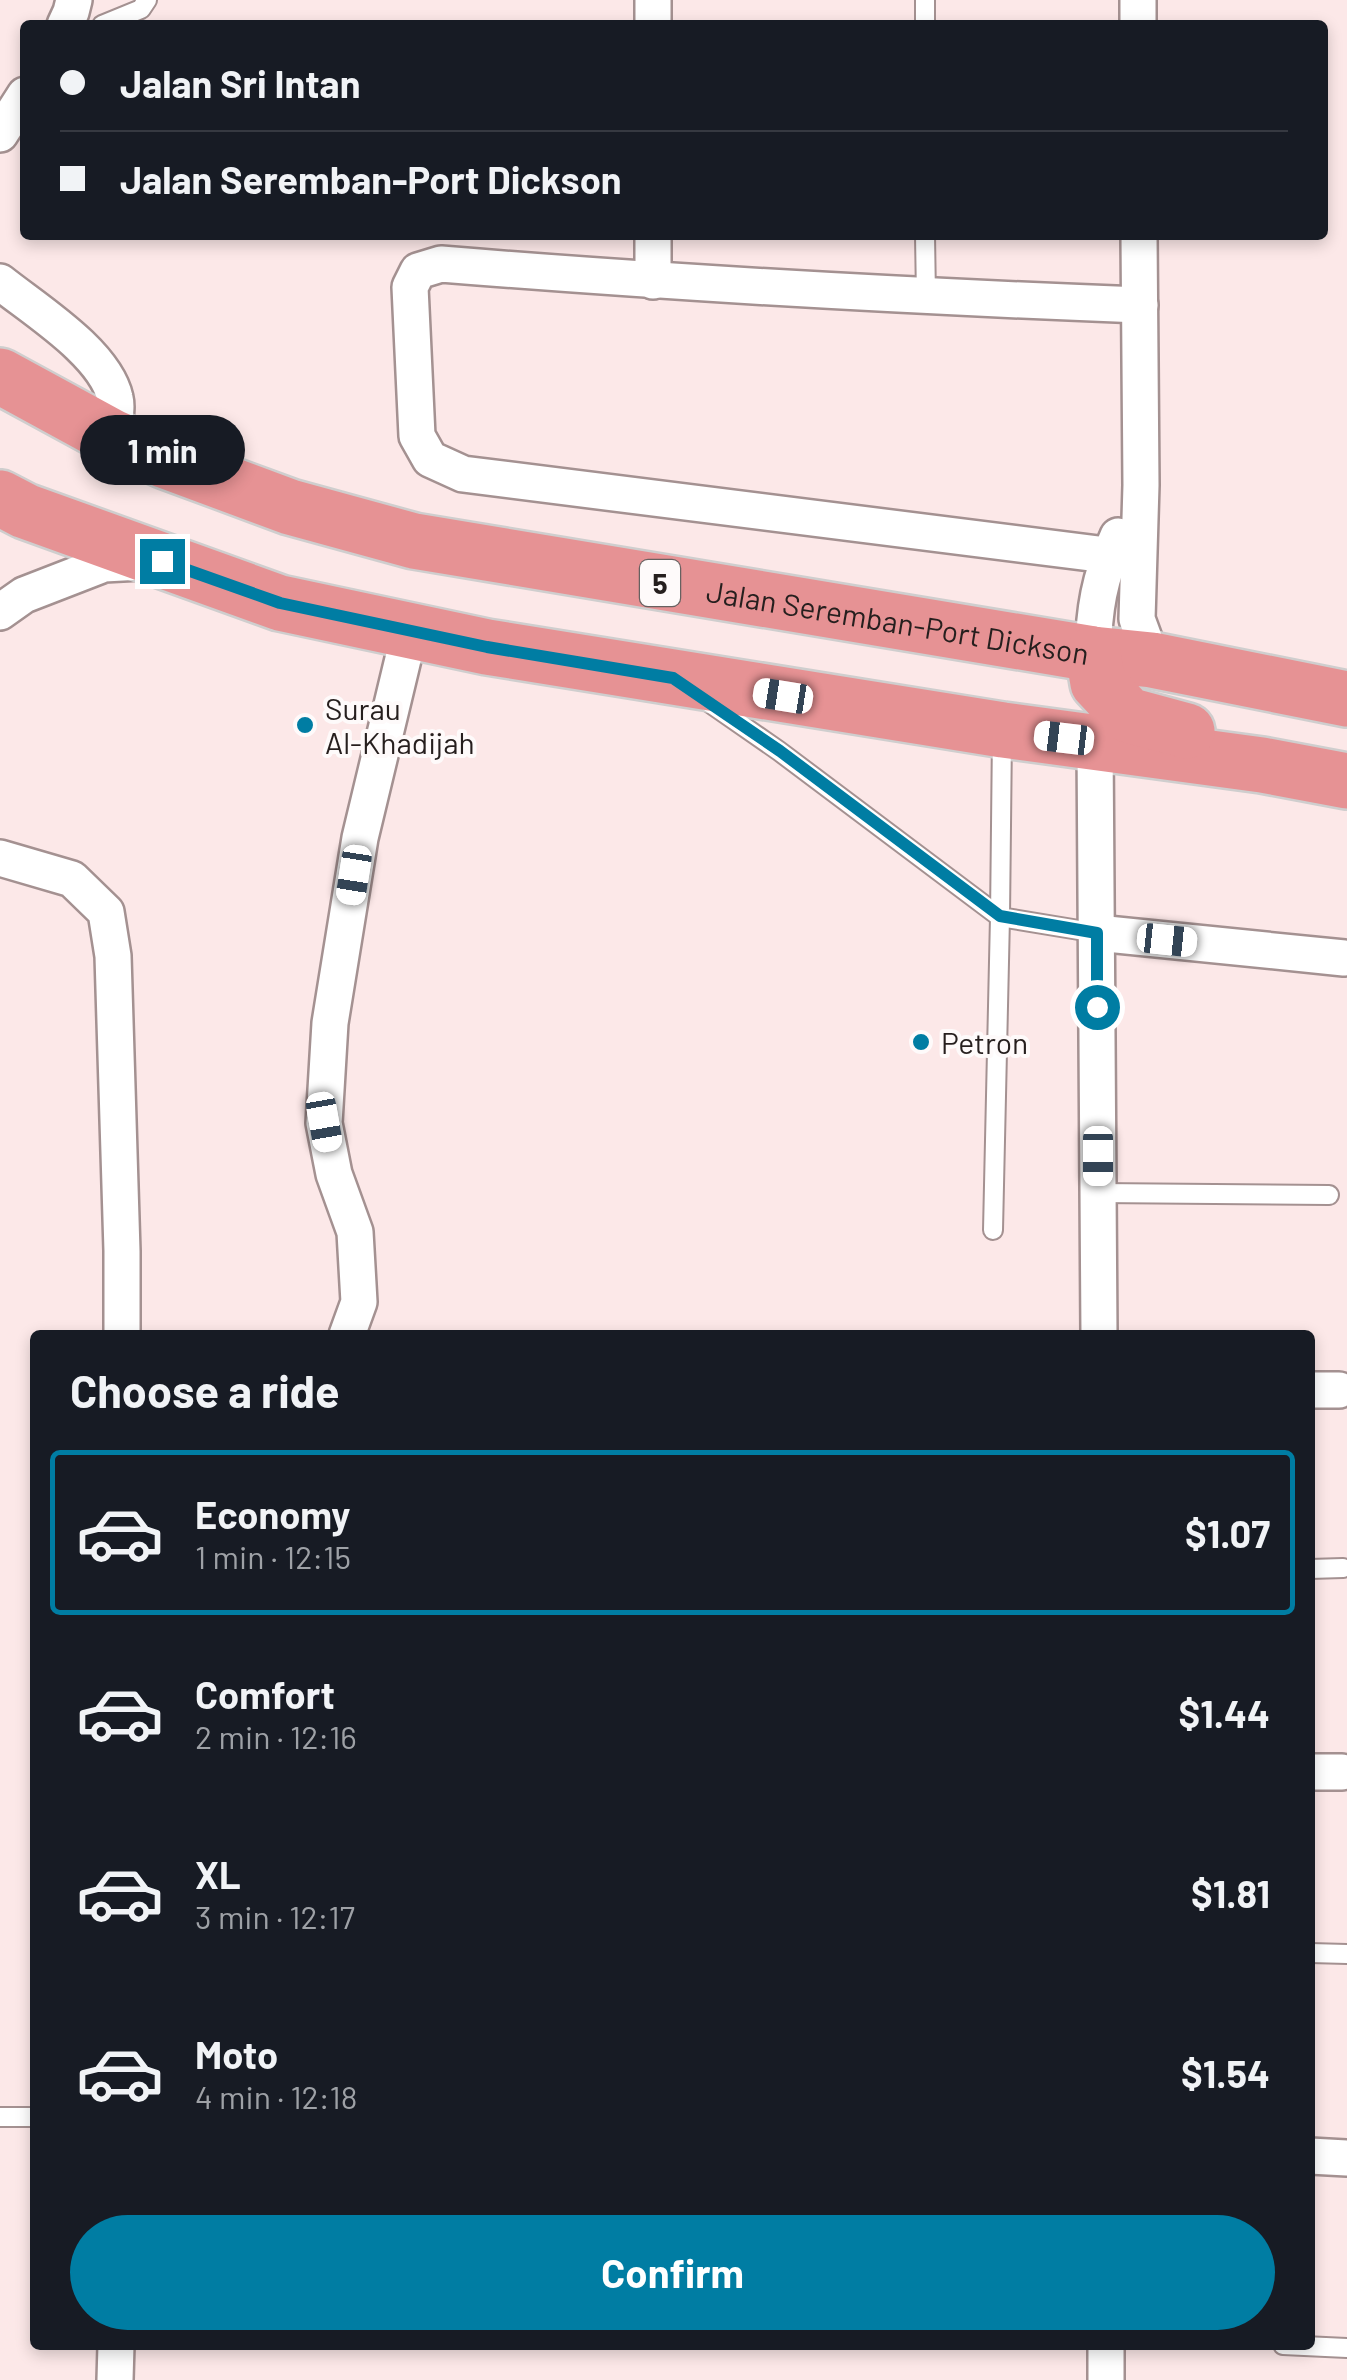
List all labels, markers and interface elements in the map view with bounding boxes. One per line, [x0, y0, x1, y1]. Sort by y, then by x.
text: Jalan Sri Intan [120, 60, 360, 106]
text: Jalan Seremban-Port Dickson [120, 156, 622, 202]
callout: 1 min [80, 416, 244, 486]
text: 1 min [127, 431, 198, 469]
route end [140, 539, 185, 584]
road number: 5 [640, 560, 680, 606]
street label: Jalan Seremban-Port Dickson [704, 572, 1092, 671]
car [751, 676, 815, 716]
place label: Surau Al-Khadijah [325, 690, 475, 760]
marker: Surau Al-Khadijah [294, 714, 316, 736]
car [1032, 719, 1096, 757]
car [334, 843, 374, 907]
car [1136, 922, 1198, 958]
route start [1075, 985, 1120, 1030]
place label: Petron [941, 1024, 1028, 1060]
marker: Petron [910, 1031, 932, 1053]
car [304, 1090, 344, 1154]
car [1083, 1126, 1113, 1186]
text: Choose a ride [70, 1363, 340, 1417]
icon: car [75, 1488, 165, 1578]
text: Economy [195, 1491, 350, 1537]
text: $1.07 [1185, 1510, 1270, 1556]
text: 1 min · 12:15 [195, 1537, 351, 1575]
icon: car [75, 1668, 165, 1758]
text: Comfort [195, 1671, 335, 1717]
text: $1.44 [1179, 1690, 1270, 1736]
text: 2 min · 12:16 [195, 1717, 357, 1755]
icon: car [75, 1848, 165, 1938]
text: XL [195, 1851, 241, 1897]
text: $1.81 [1191, 1870, 1270, 1916]
text: 3 min · 12:17 [195, 1897, 355, 1935]
icon: car [75, 2028, 165, 2118]
text: Moto [195, 2031, 278, 2077]
text: $1.54 [1181, 2050, 1270, 2096]
text: 4 min · 12:18 [195, 2077, 358, 2115]
button: Confirm [70, 2215, 1275, 2330]

